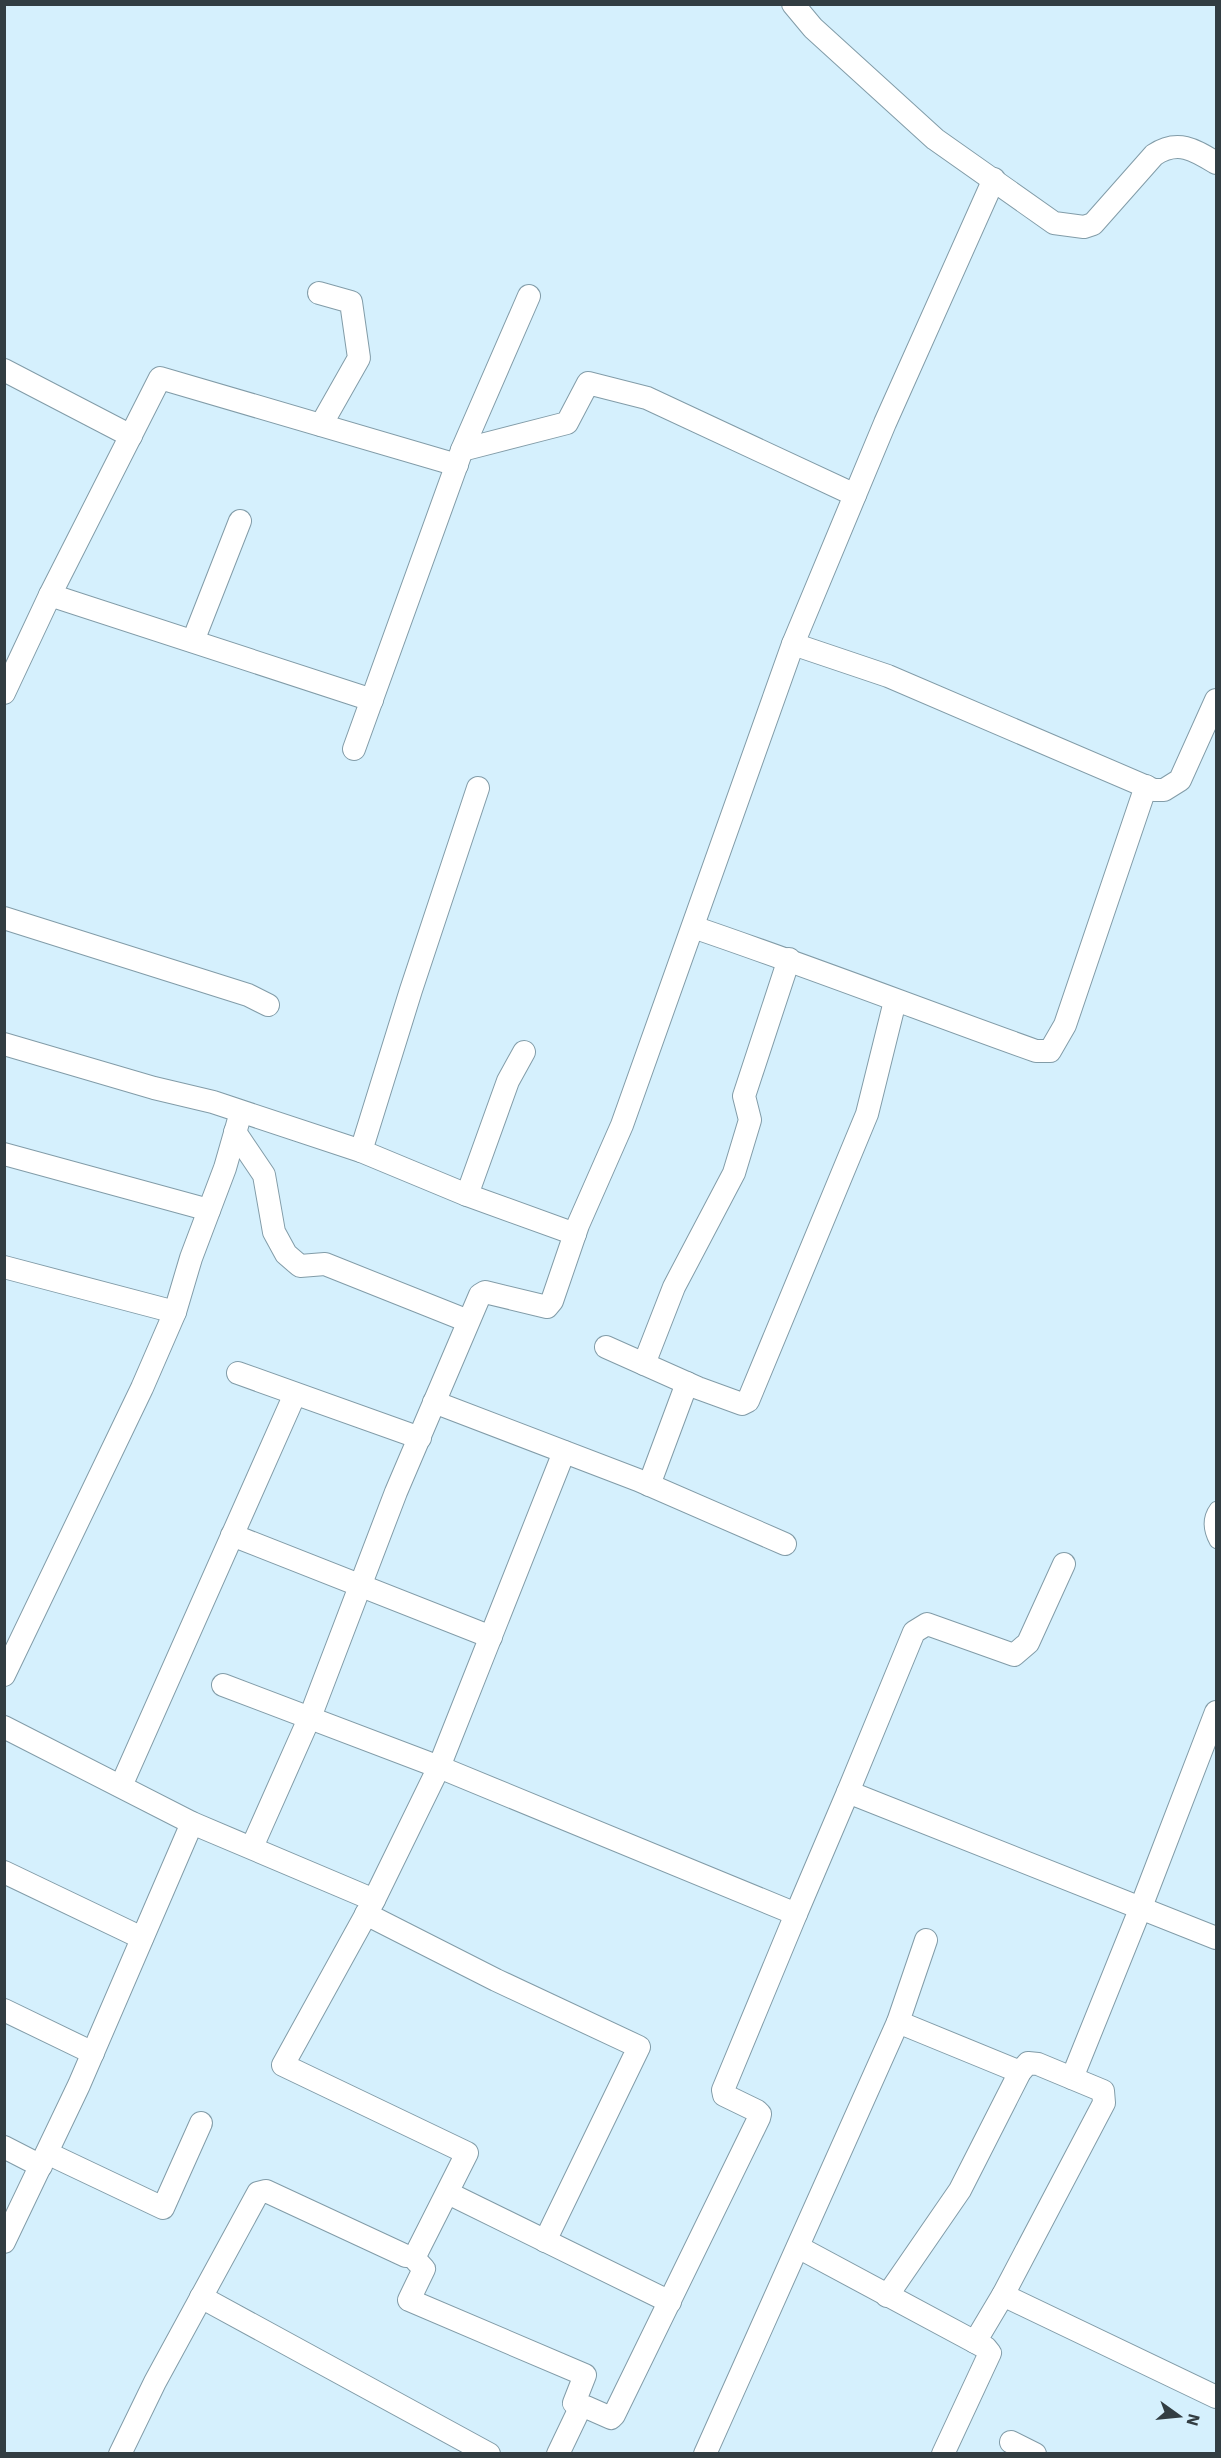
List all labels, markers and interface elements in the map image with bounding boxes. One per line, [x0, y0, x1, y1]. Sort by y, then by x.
north arrow [1149, 2386, 1209, 2446]
text: N [1182, 2412, 1205, 2428]

